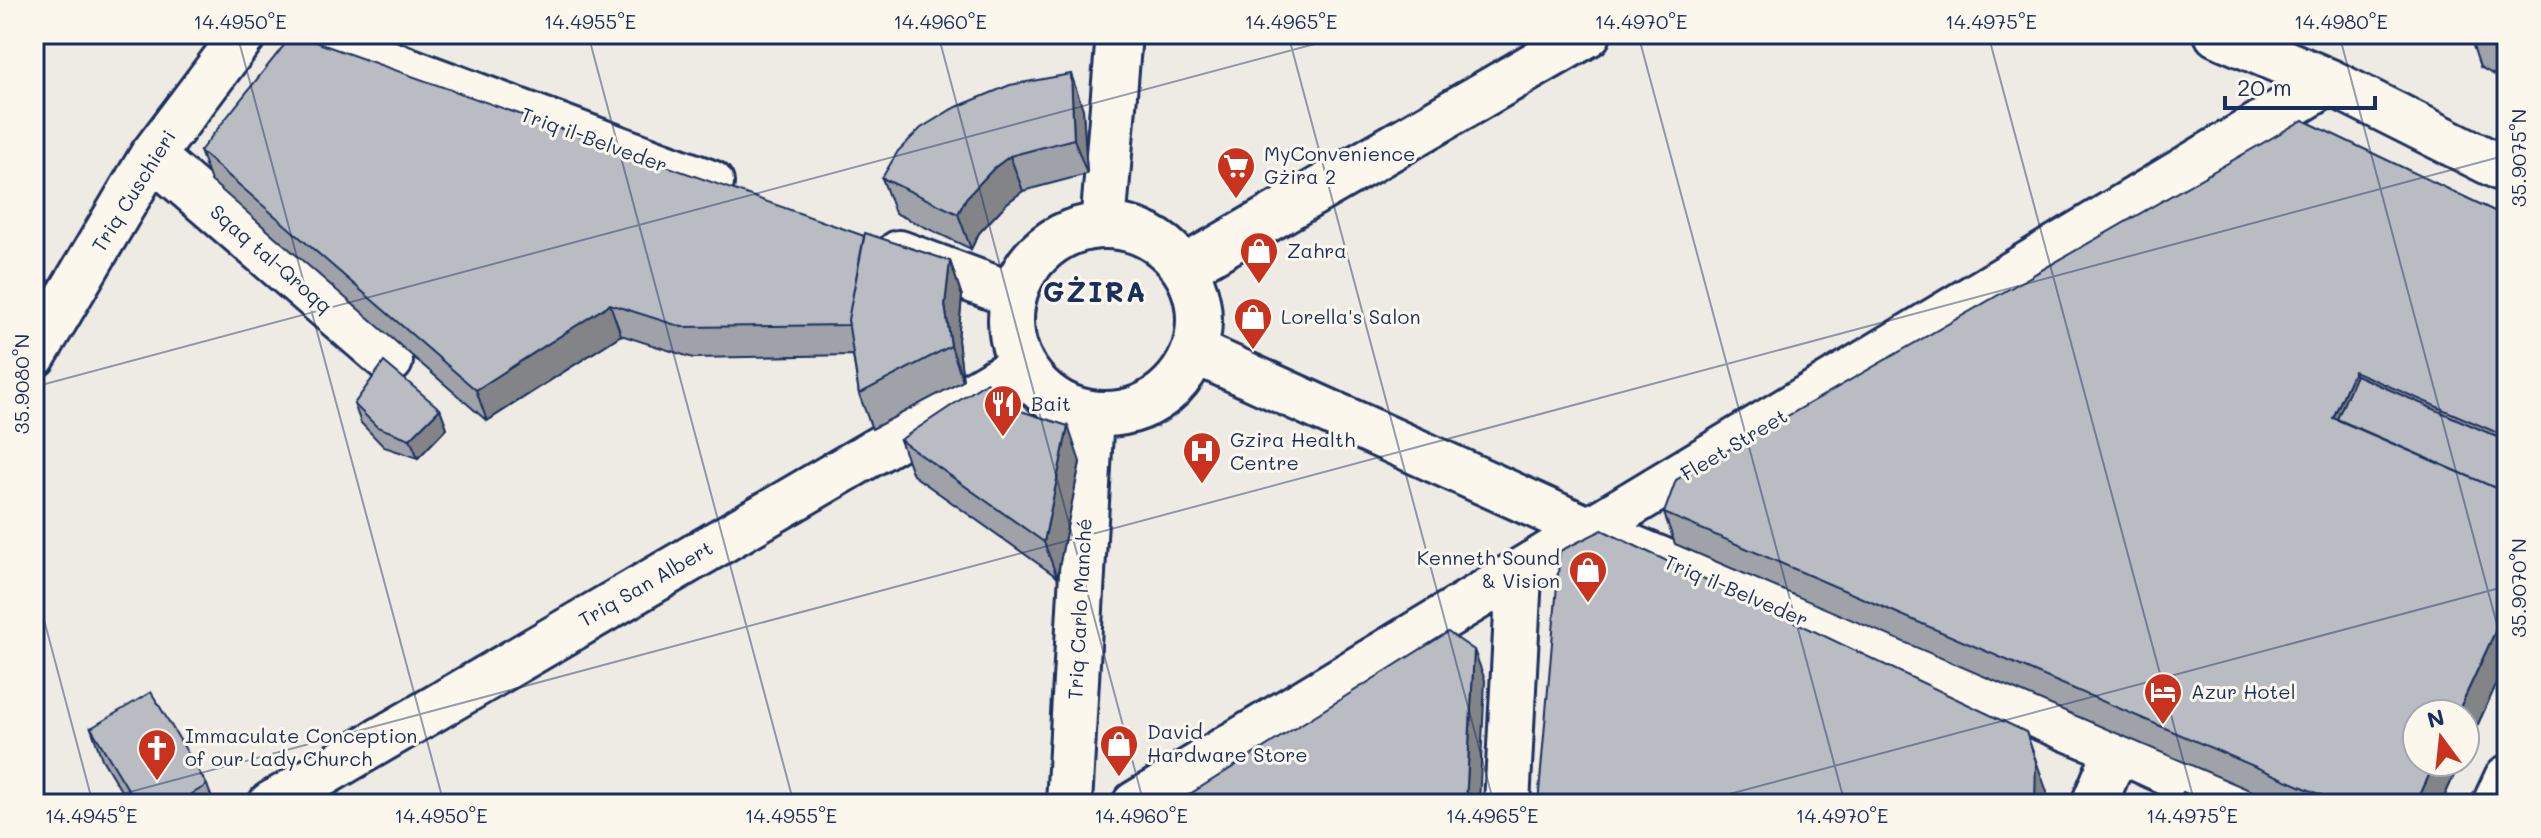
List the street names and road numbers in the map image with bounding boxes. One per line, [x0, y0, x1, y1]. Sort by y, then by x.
street label: Triq il-Belveder [518, 101, 671, 178]
street label: Triq Cuschieri [85, 125, 181, 256]
street label: Sqaq tal-Qroqq [205, 198, 338, 318]
street label: Fleet Street [1675, 402, 1792, 486]
street label: Triq Carlo Manché [1061, 518, 1097, 700]
street label: Triq San Albert [574, 534, 717, 632]
street label: Triq il-Belveder [1660, 548, 1812, 632]

